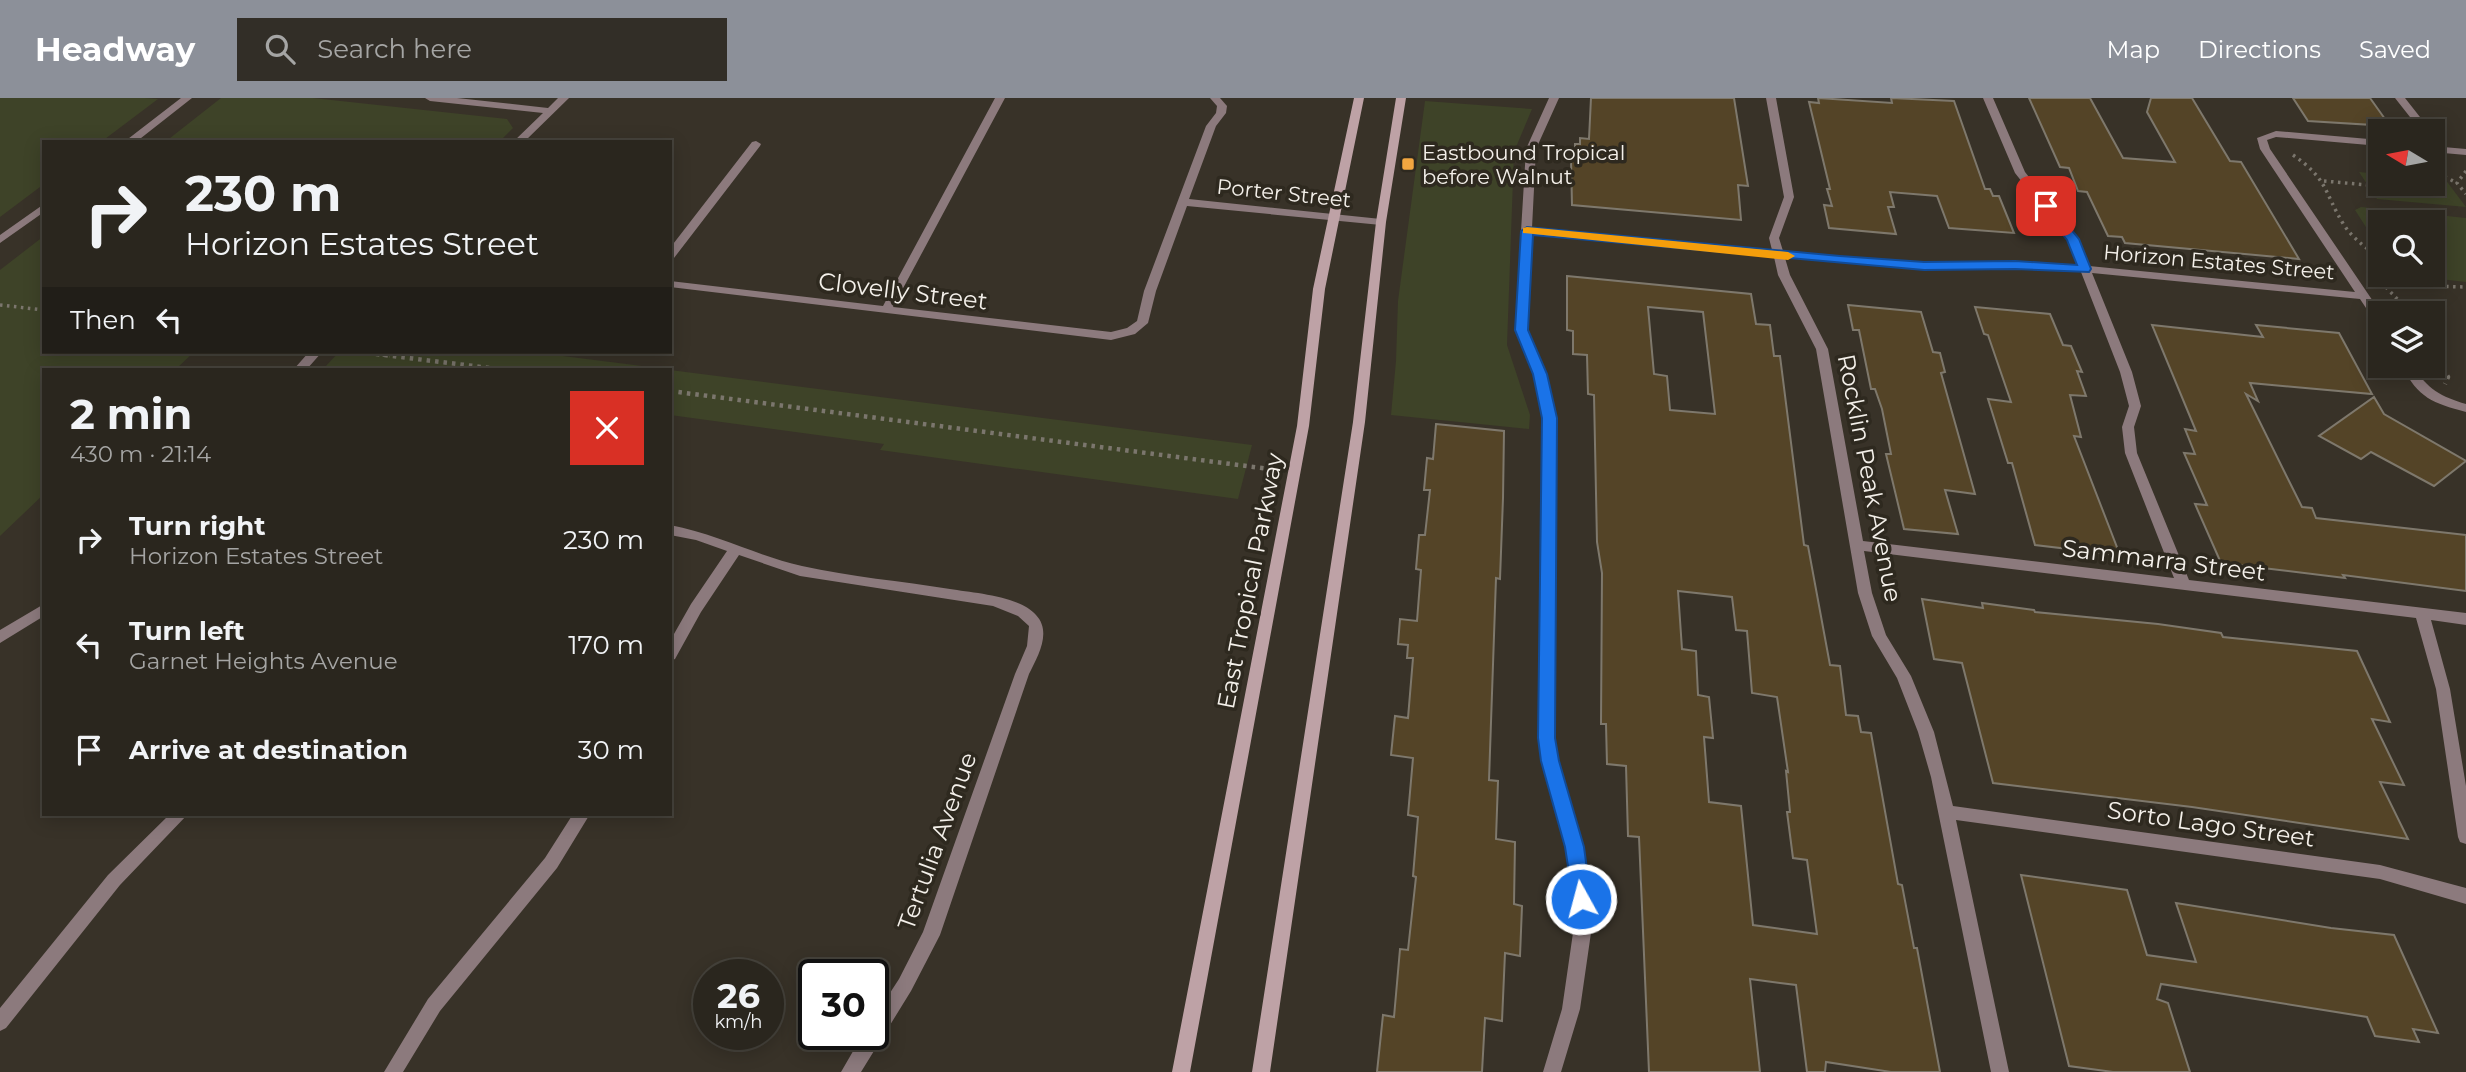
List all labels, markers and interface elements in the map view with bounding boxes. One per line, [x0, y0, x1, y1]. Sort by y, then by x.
search box [237, 18, 727, 81]
text: Headway [35, 29, 195, 69]
icon: search [261, 30, 299, 68]
text: Search here [317, 33, 472, 65]
text: Map [2107, 35, 2160, 64]
text: Directions [2198, 35, 2321, 64]
text: Saved [2359, 35, 2431, 64]
north arrow [2368, 119, 2445, 196]
map controls [2368, 119, 2445, 378]
place label: Eastbound Tropical before Walnut [1422, 140, 1625, 189]
marker: Eastbound Tropical before Walnut [1400, 156, 1416, 172]
text: 230 m [185, 164, 341, 223]
icon: right [70, 168, 161, 259]
street label: Porter Street [1216, 174, 1352, 212]
pin [2016, 176, 2076, 236]
icon: arrive [2027, 187, 2065, 225]
button: search [2368, 210, 2445, 287]
text: Horizon Estates Street [185, 224, 539, 263]
street label: Horizon Estates Street [2102, 239, 2336, 285]
street label: Clovelly Street [817, 266, 989, 316]
icon: left [150, 301, 188, 339]
button: layers [2368, 301, 2445, 378]
text: Then [70, 304, 136, 336]
street label: Rocklin Peak Avenue [1832, 352, 1908, 604]
text: 2 min [70, 388, 192, 440]
button: close [570, 391, 644, 465]
text: 430 m · 21:14 [70, 440, 211, 468]
street label: East Tropical Parkway [1211, 451, 1289, 711]
text: Turn right [129, 510, 265, 542]
icon: right [70, 521, 108, 559]
text: 230 m [563, 524, 644, 556]
street label: Sammarra Street [2060, 533, 2268, 587]
text: Horizon Estates Street [129, 542, 383, 570]
text: Turn left [129, 615, 245, 647]
icon: left [70, 626, 108, 664]
text: 170 m [568, 629, 644, 661]
text: Garnet Heights Avenue [129, 647, 398, 675]
icon: arrive [70, 731, 108, 769]
text: Arrive at destination [129, 734, 408, 766]
text: 30 m [578, 734, 644, 766]
street label: Tertulia Avenue [891, 748, 983, 934]
street label: Sorto Lago Street [2105, 795, 2317, 853]
position arrow [1544, 862, 1618, 936]
speed limit sign: 30 [798, 959, 889, 1050]
text: 26 [717, 974, 760, 1017]
text: km/h [714, 1011, 763, 1033]

